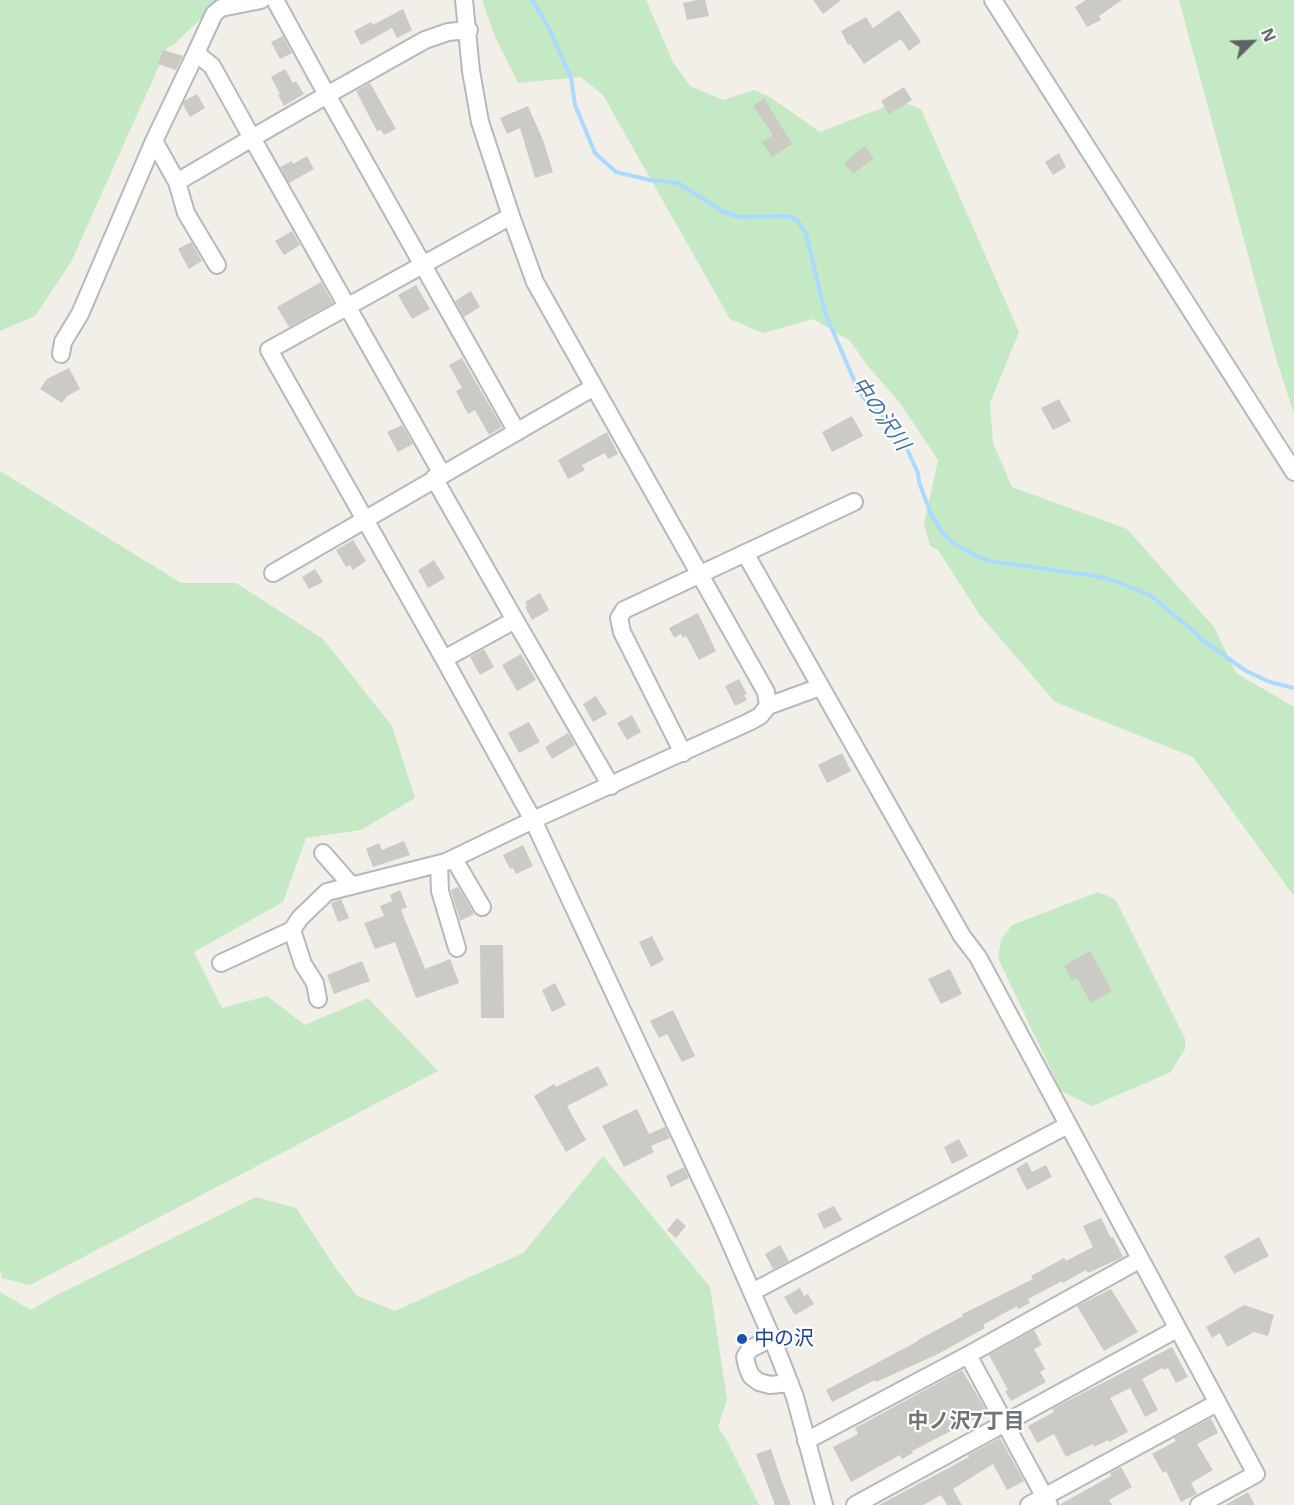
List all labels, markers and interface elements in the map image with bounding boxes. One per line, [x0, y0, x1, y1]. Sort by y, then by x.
north arrow [1222, 12, 1282, 72]
text: N [1256, 25, 1281, 45]
water label: 中の沢川 [846, 372, 914, 456]
place label: 中の沢 [754, 1327, 814, 1351]
marker: 中の沢 [735, 1332, 749, 1346]
district label: 中ノ沢7丁目 [907, 1409, 1025, 1435]

